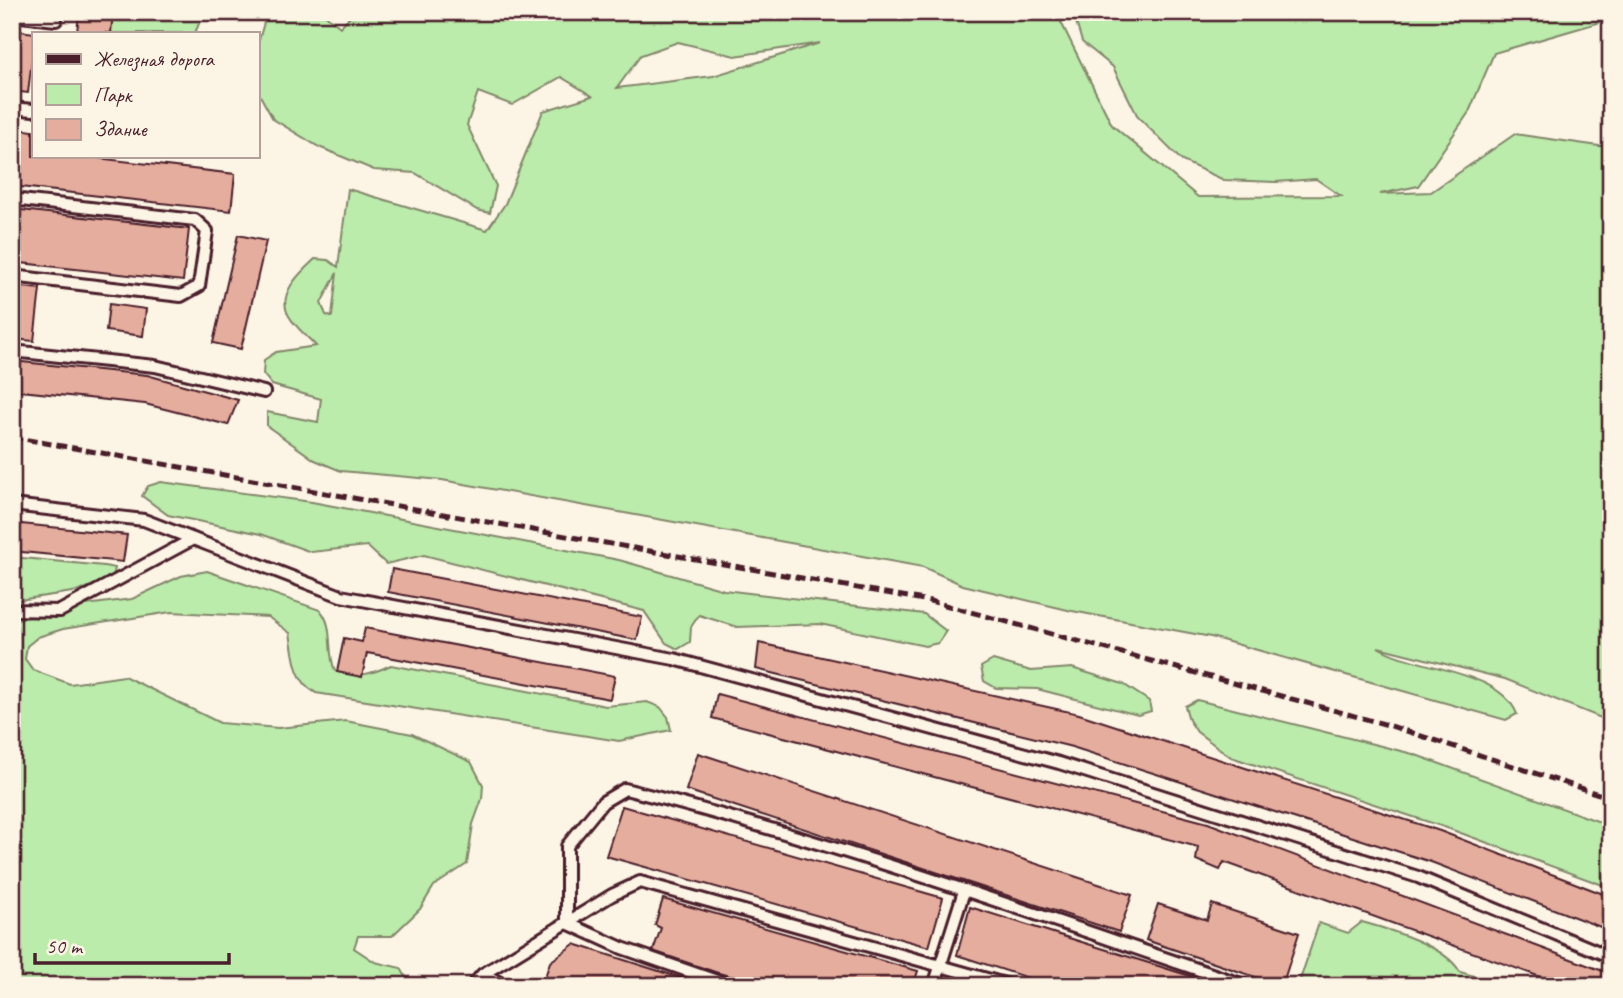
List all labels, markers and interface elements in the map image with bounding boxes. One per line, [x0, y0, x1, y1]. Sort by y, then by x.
legend [32, 32, 259, 158]
text: Железная дорога [94, 46, 215, 72]
text: Парк [94, 82, 134, 108]
text: Здание [94, 116, 148, 142]
scale bar [35, 921, 229, 965]
text: 50 m [46, 933, 84, 959]

